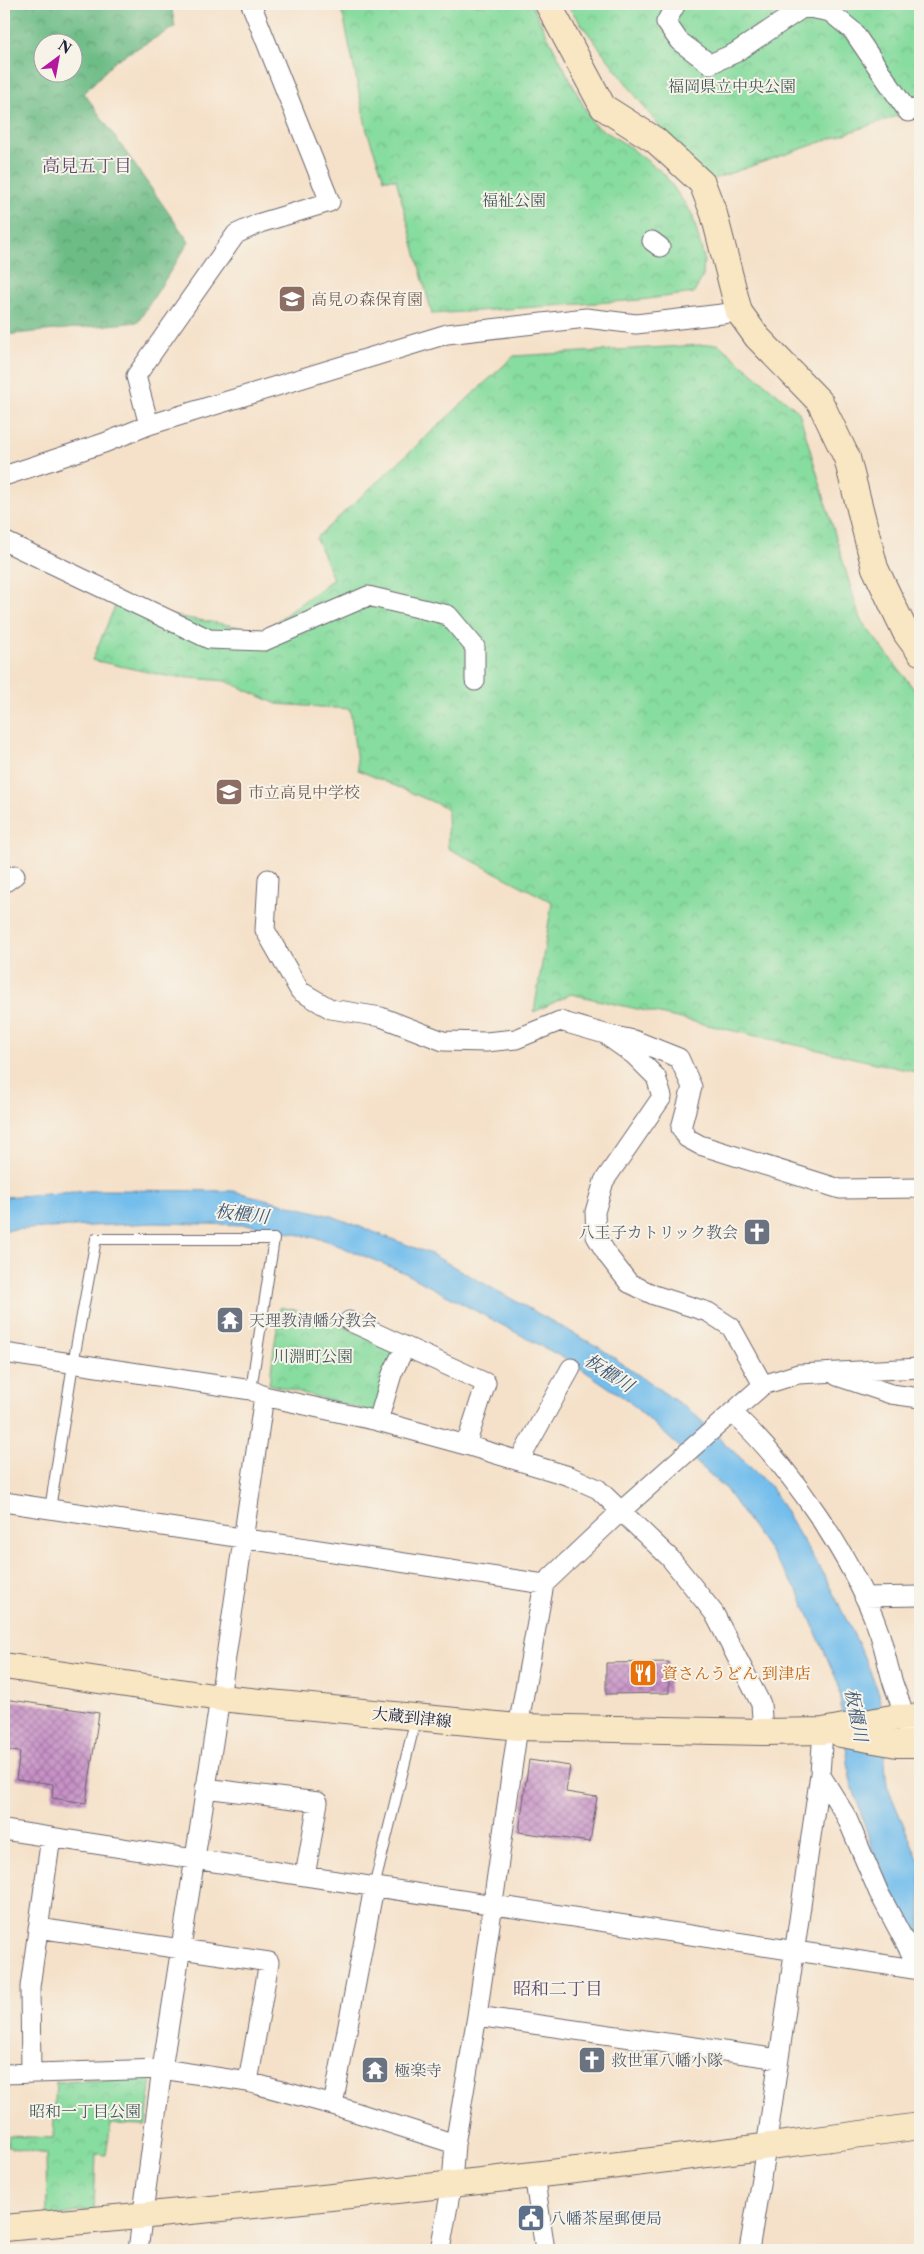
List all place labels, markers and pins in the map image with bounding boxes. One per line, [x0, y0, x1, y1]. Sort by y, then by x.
school or university icon: 高見の森保育園 [277, 284, 307, 314]
place label: 高見の森保育園 [311, 289, 423, 309]
school or university icon: 市立高見中学校 [214, 777, 244, 807]
place label: 市立高見中学校 [248, 782, 360, 802]
church icon: 八王子カトリック教会 [742, 1217, 772, 1247]
place label: 八王子カトリック教会 [579, 1222, 738, 1242]
temple icon: 天理教清幡分教会 [215, 1305, 245, 1335]
place label: 天理教清幡分教会 [249, 1310, 377, 1330]
restaurant icon: 資さんうどん 到津店 [628, 1658, 658, 1688]
place label: 資さんうどん 到津店 [662, 1663, 810, 1683]
church icon: 救世軍八幡小隊 [577, 2045, 607, 2075]
place label: 救世軍八幡小隊 [611, 2050, 723, 2070]
temple icon: 極楽寺 [360, 2055, 390, 2085]
place label: 極楽寺 [394, 2060, 442, 2080]
public building icon: 八幡茶屋郵便局 [516, 2203, 546, 2233]
place label: 八幡茶屋郵便局 [550, 2208, 662, 2228]

